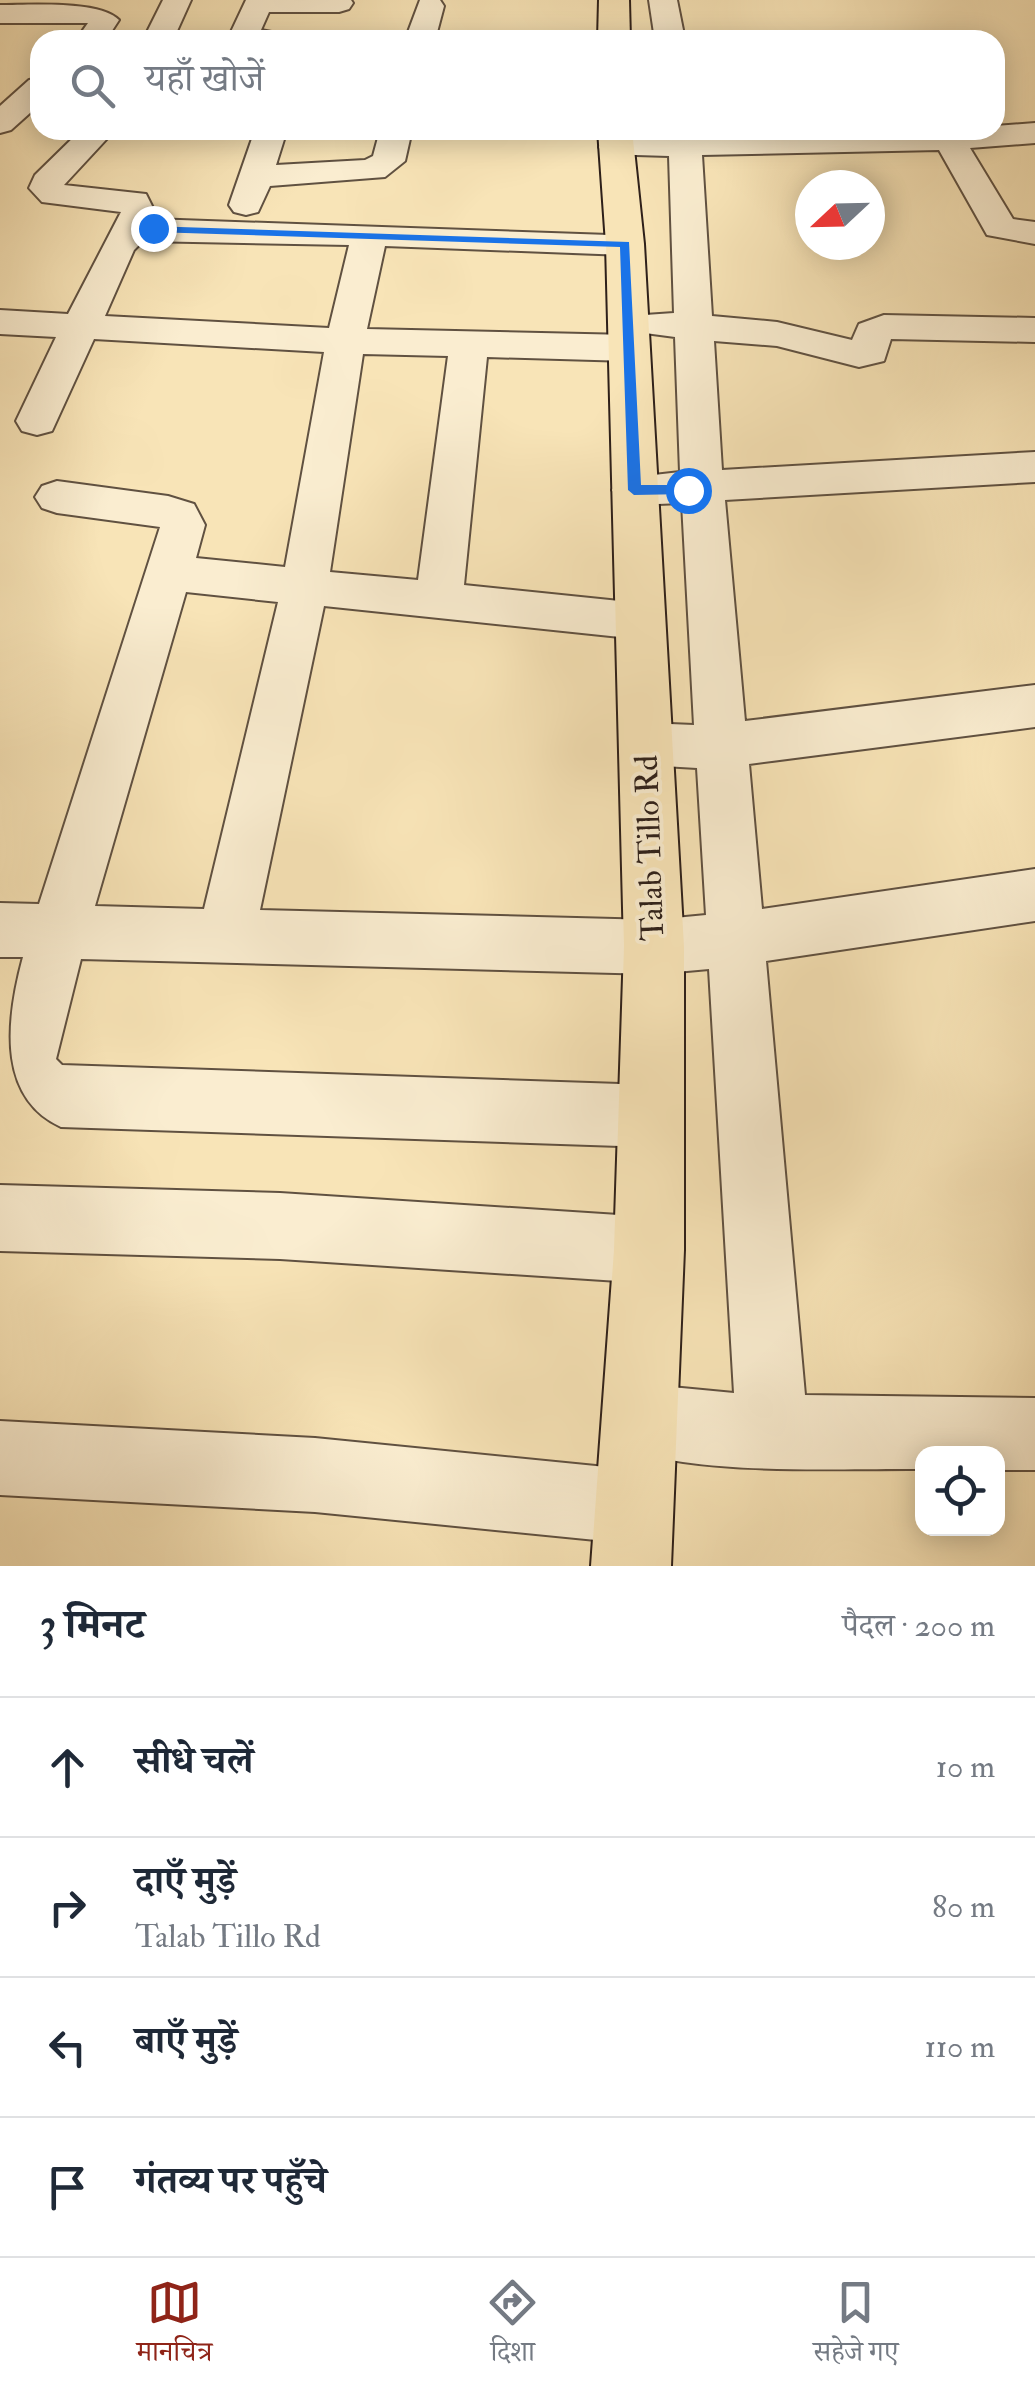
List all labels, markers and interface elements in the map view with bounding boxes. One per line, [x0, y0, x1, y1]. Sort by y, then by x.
search box [30, 30, 1005, 140]
text: यहाँ खोजें [145, 55, 264, 103]
icon: search [65, 58, 120, 113]
north arrow [795, 170, 885, 260]
route end [131, 206, 177, 252]
route start [666, 468, 712, 514]
street label: Talab Tillo Rd [627, 754, 673, 942]
map controls [915, 1446, 1005, 1536]
button: locate [915, 1446, 1005, 1536]
text: 3 मिनट [40, 1599, 145, 1651]
text: पैदल · 200 m [842, 1606, 995, 1646]
text: सीधे चलें [135, 1737, 253, 1785]
icon: ahead [40, 1740, 95, 1795]
text: 10 m [936, 1747, 995, 1787]
text: दाएँ मुड़ें [135, 1857, 236, 1905]
icon: right [40, 1880, 95, 1935]
text: 80 m [932, 1887, 995, 1927]
text: Talab Tillo Rd [135, 1917, 321, 1957]
text: बाएँ मुड़ें [135, 2017, 237, 2065]
icon: left [40, 2020, 95, 2075]
text: 110 m [924, 2027, 995, 2067]
text: गंतव्य पर पहुँचे [135, 2157, 327, 2205]
icon: arrive [40, 2160, 95, 2215]
tab: मानचित्र [136, 2275, 212, 2379]
tab: दिशा [485, 2275, 540, 2379]
tab: सहेजे गए [813, 2275, 899, 2379]

